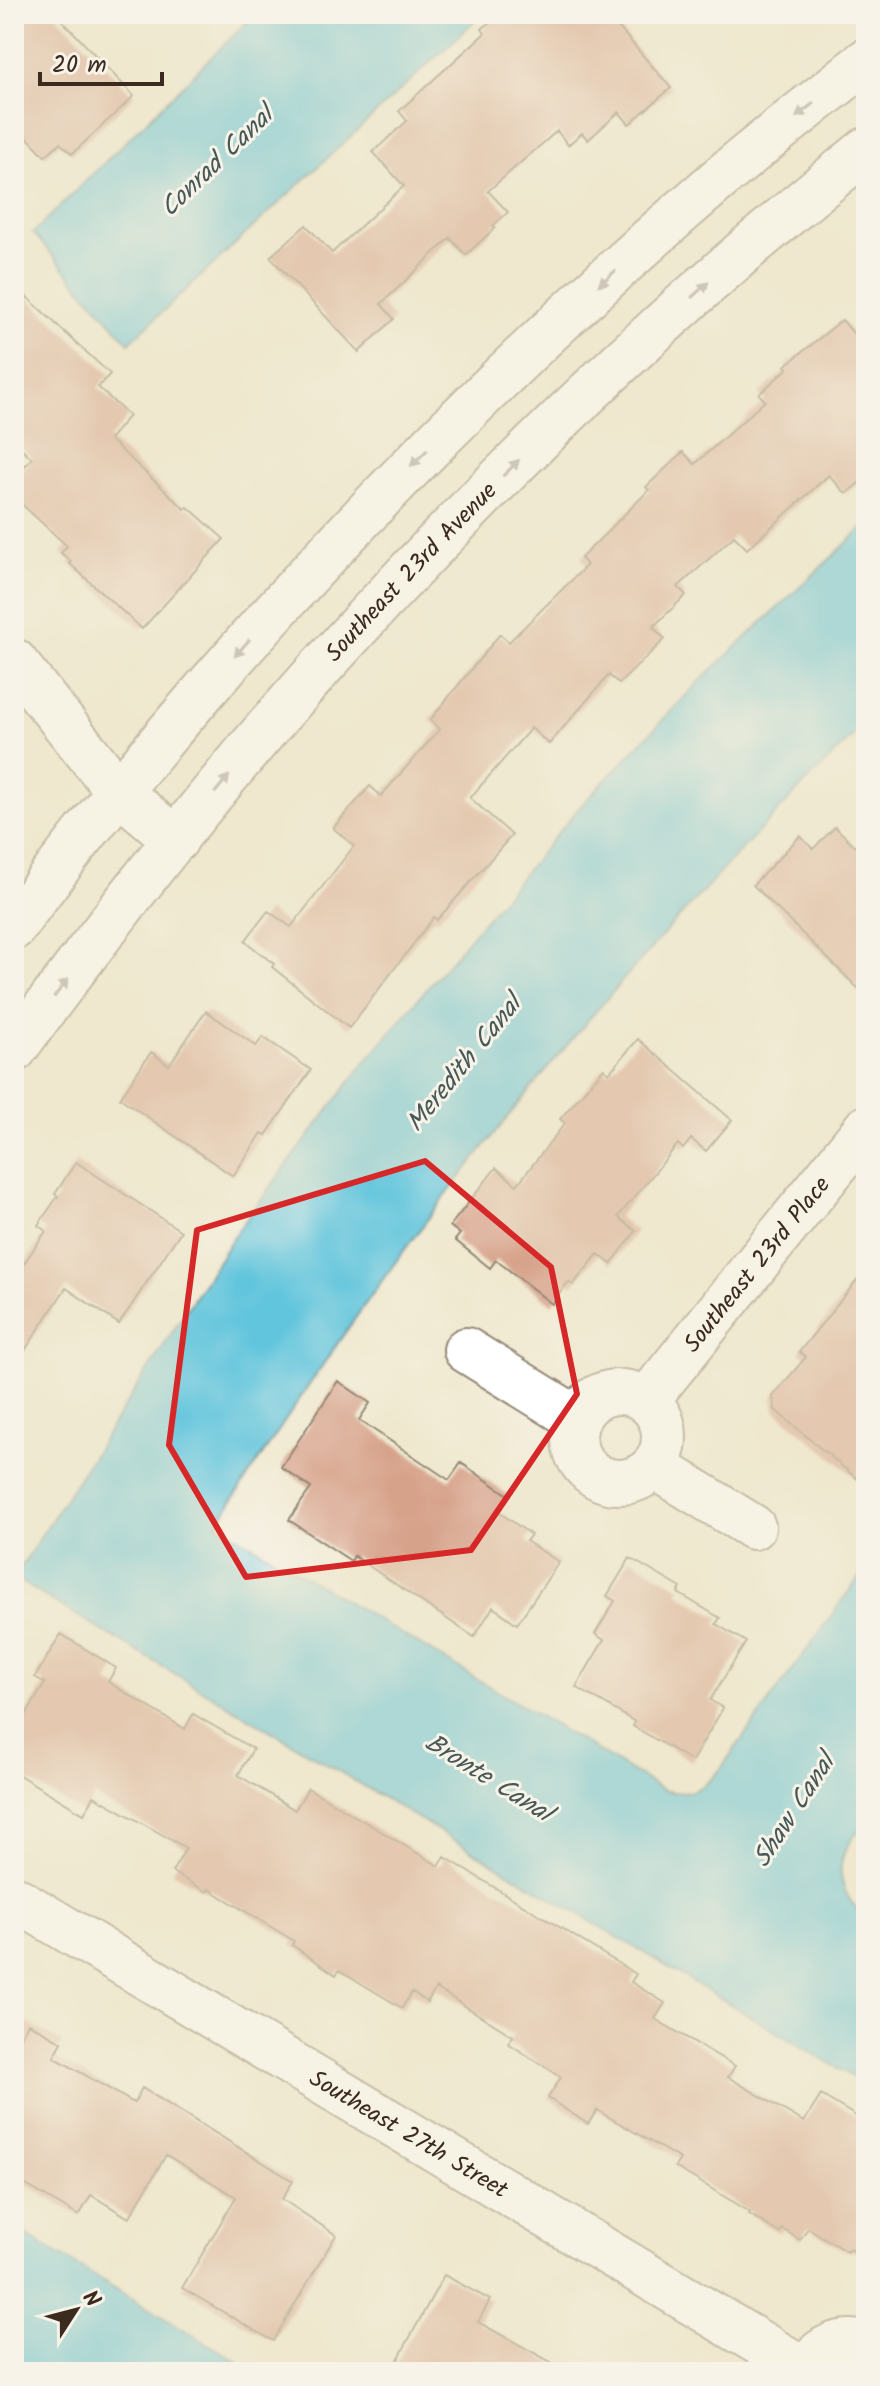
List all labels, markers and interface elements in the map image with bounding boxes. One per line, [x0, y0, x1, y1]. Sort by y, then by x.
scale bar [40, 36, 162, 86]
text: 20 m [52, 46, 107, 85]
water label: Conrad Canal [150, 94, 288, 228]
one-way arrow [795, 101, 815, 118]
one-way arrow [597, 269, 616, 287]
one-way arrow [690, 281, 709, 299]
one-way arrow [410, 448, 429, 467]
one-way arrow [501, 459, 520, 478]
street label: Southeast 23rd Avenue [316, 473, 507, 672]
one-way arrow [234, 638, 251, 658]
one-way arrow [213, 774, 230, 794]
one-way arrow [52, 977, 68, 998]
water label: Meredith Canal [396, 983, 536, 1142]
street label: Southeast 23rd Place [674, 1168, 841, 1362]
water label: Bronte Canal [416, 1723, 564, 1837]
water label: Shaw Canal [742, 1742, 850, 1876]
street label: Southeast 27th Street [301, 2060, 516, 2210]
north arrow [36, 2270, 116, 2350]
text: N [72, 2284, 108, 2316]

